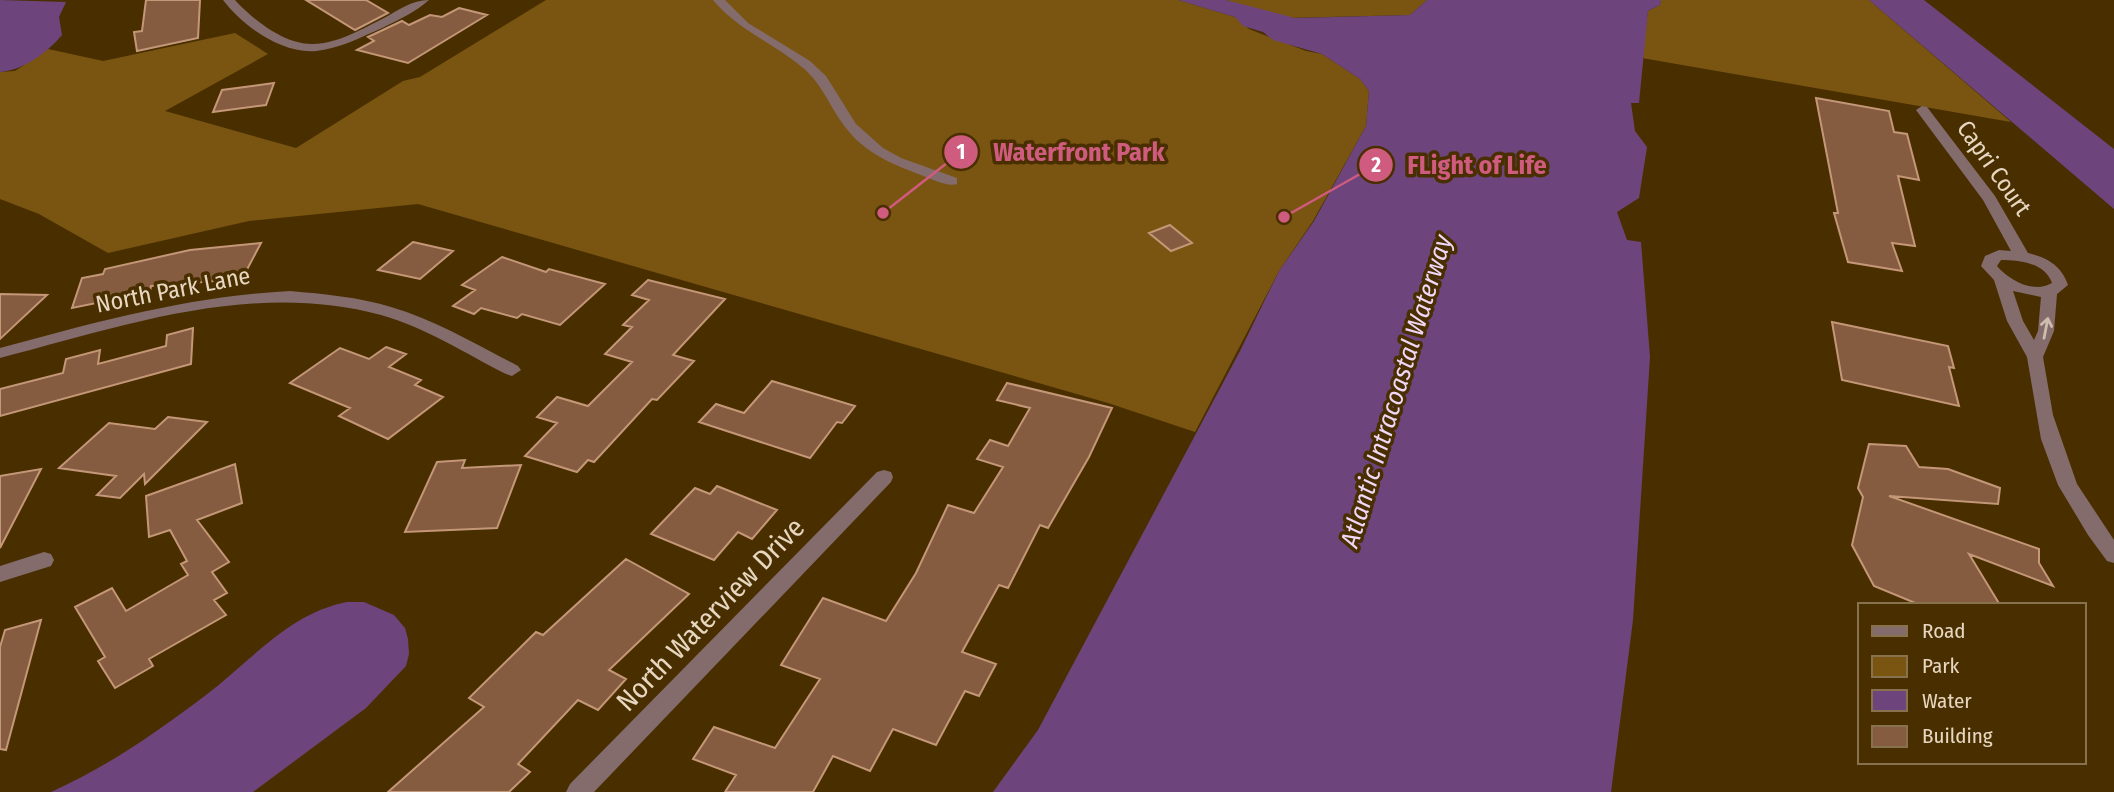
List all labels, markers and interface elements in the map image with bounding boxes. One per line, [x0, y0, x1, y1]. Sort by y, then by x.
street label: Capri Court [1951, 115, 2037, 221]
callout: Waterfront Park [944, 128, 1178, 175]
text: Waterfront Park [993, 137, 1166, 168]
text: 1 [957, 139, 965, 165]
callout: FLight of Life [1358, 141, 1561, 188]
text: FLight of Life [1407, 150, 1547, 181]
text: 2 [1370, 152, 1381, 178]
water label: Atlantic Intracoastal Waterway [1334, 230, 1459, 552]
street label: North Park Lane [93, 261, 253, 319]
one-way arrow [2039, 317, 2053, 340]
street label: North Waterview Drive [610, 511, 811, 718]
legend [1858, 603, 2086, 764]
text: Road [1922, 618, 1966, 644]
text: Park [1922, 653, 1960, 679]
text: Water [1922, 688, 1972, 714]
text: Building [1922, 723, 1993, 749]

